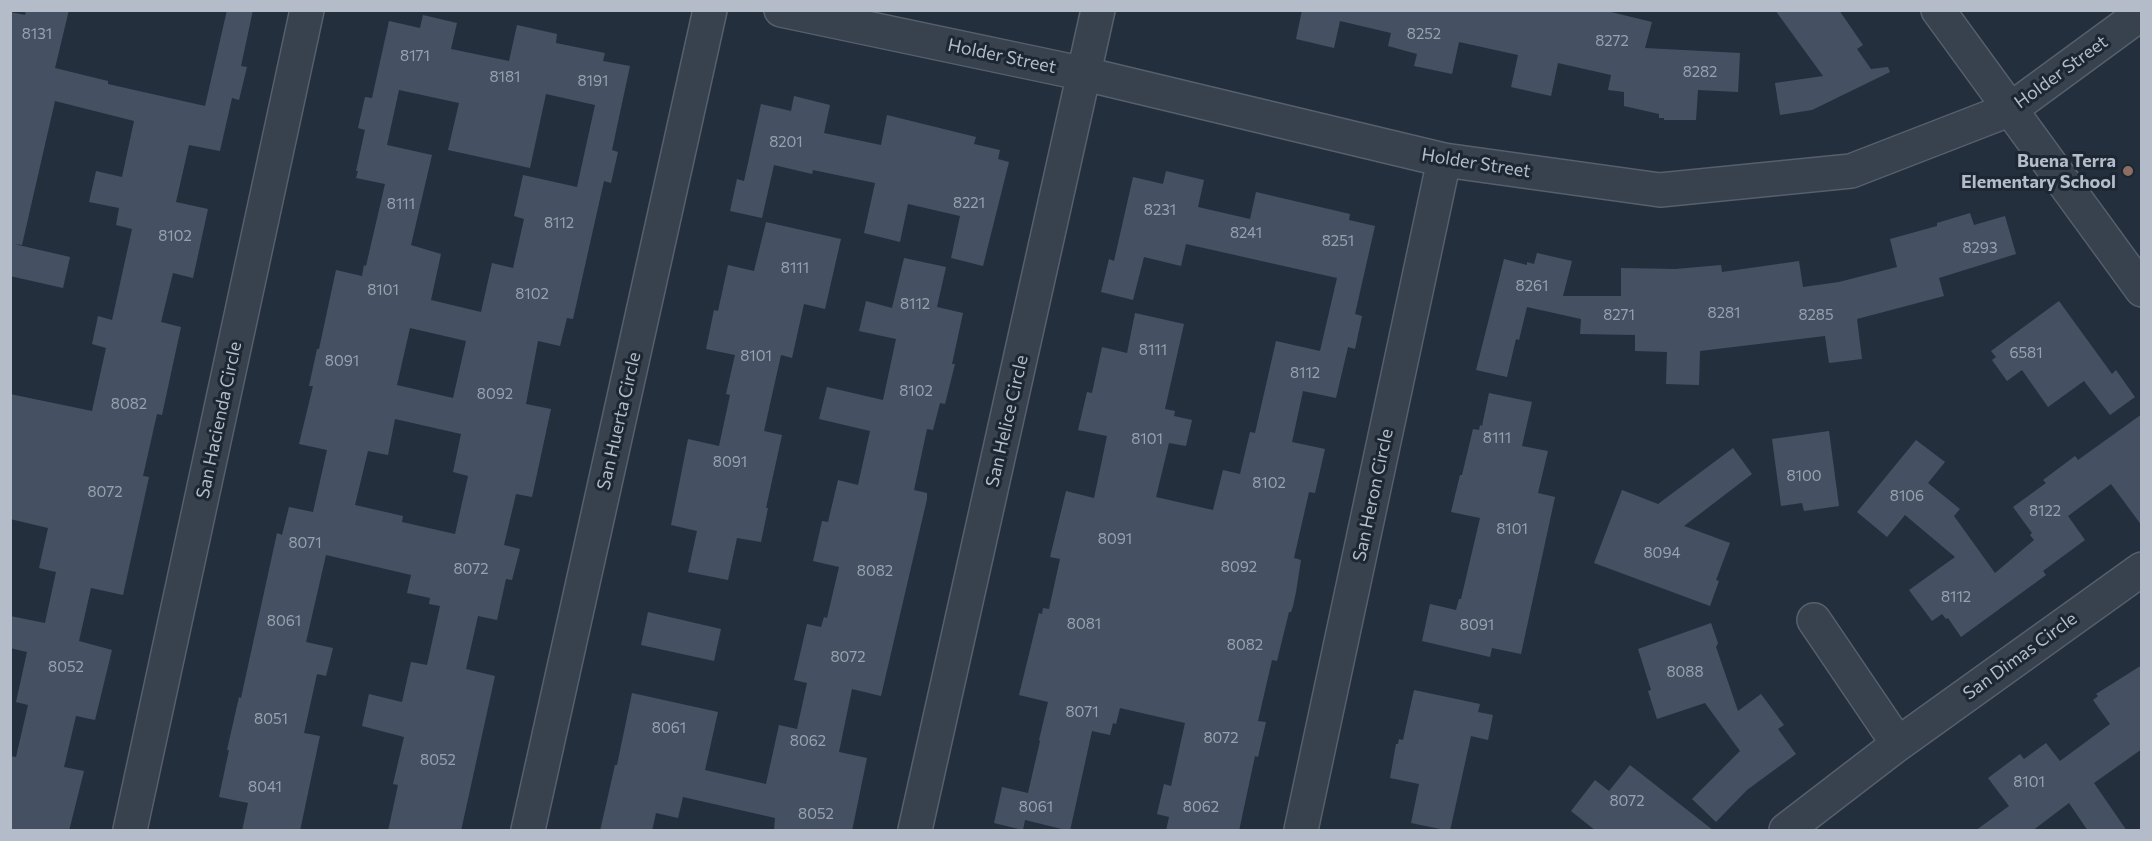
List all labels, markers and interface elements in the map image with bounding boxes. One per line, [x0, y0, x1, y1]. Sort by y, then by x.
house number: 8131 [22, 25, 52, 43]
house number: 8252 [1407, 25, 1441, 43]
street label: Holder Street [2010, 31, 2112, 113]
house number: 8272 [1595, 32, 1629, 50]
street label: Holder Street [946, 34, 1058, 78]
house number: 8171 [400, 47, 430, 65]
house number: 8282 [1683, 63, 1717, 81]
house number: 8181 [489, 68, 521, 86]
house number: 8191 [577, 72, 609, 90]
house number: 8201 [769, 133, 803, 151]
street label: Holder Street [1420, 144, 1532, 182]
place label: Buena Terra Elementary School [1961, 150, 2116, 192]
marker: Buena Terra Elementary School [2121, 164, 2135, 178]
house number: 8221 [953, 194, 985, 212]
house number: 8111 [387, 195, 415, 213]
house number: 8231 [1144, 201, 1176, 219]
house number: 8112 [544, 214, 574, 232]
house number: 8241 [1230, 224, 1262, 242]
house number: 8102 [158, 227, 192, 245]
house number: 8251 [1322, 232, 1354, 250]
house number: 8293 [1963, 239, 1997, 257]
house number: 8111 [781, 259, 809, 277]
house number: 8261 [1516, 277, 1548, 295]
house number: 8101 [367, 281, 399, 299]
house number: 8102 [515, 285, 549, 303]
house number: 8112 [900, 295, 930, 313]
house number: 8281 [1708, 304, 1740, 322]
house number: 8271 [1603, 306, 1635, 324]
house number: 8285 [1798, 306, 1834, 324]
street label: San Hacienda Circle [192, 339, 246, 501]
house number: 8111 [1139, 341, 1167, 359]
house number: 6581 [2009, 344, 2043, 362]
house number: 8101 [740, 347, 772, 365]
street label: San Huerta Circle [593, 350, 645, 492]
house number: 8091 [325, 352, 359, 370]
street label: San Helice Circle [981, 353, 1033, 489]
house number: 8112 [1290, 364, 1320, 382]
house number: 8102 [899, 382, 933, 400]
house number: 8092 [477, 385, 513, 403]
house number: 8082 [111, 395, 147, 413]
street label: San Heron Circle [1348, 427, 1398, 563]
house number: 8111 [1483, 429, 1511, 447]
house number: 8101 [1131, 430, 1163, 448]
house number: 8091 [713, 453, 747, 471]
house number: 8100 [1786, 467, 1822, 485]
house number: 8102 [1252, 474, 1286, 492]
house number: 8072 [87, 483, 123, 501]
house number: 8106 [1890, 487, 1924, 505]
house number: 8122 [2029, 502, 2061, 520]
house number: 8101 [1496, 520, 1528, 538]
house number: 8091 [1098, 530, 1132, 548]
house number: 8071 [288, 534, 322, 552]
house number: 8094 [1644, 544, 1680, 562]
house number: 8092 [1221, 558, 1257, 576]
house number: 8072 [453, 560, 489, 578]
house number: 8082 [857, 562, 893, 580]
house number: 8112 [1941, 588, 1971, 606]
street label: San Dimas Circle [1959, 608, 2081, 704]
house number: 8061 [267, 612, 301, 630]
house number: 8081 [1067, 615, 1101, 633]
house number: 8091 [1460, 616, 1494, 634]
house number: 8082 [1227, 636, 1263, 654]
house number: 8072 [830, 648, 866, 666]
house number: 8052 [48, 658, 84, 676]
house number: 8088 [1666, 663, 1704, 681]
house number: 8071 [1065, 703, 1099, 721]
house number: 8051 [254, 710, 288, 728]
house number: 8061 [652, 719, 686, 737]
house number: 8072 [1203, 729, 1239, 747]
house number: 8062 [790, 732, 826, 750]
house number: 8052 [420, 751, 456, 769]
house number: 8101 [2013, 773, 2045, 791]
house number: 8041 [248, 778, 282, 796]
house number: 8072 [1609, 792, 1645, 810]
house number: 8061 [1019, 798, 1053, 816]
house number: 8062 [1183, 798, 1219, 816]
house number: 8052 [798, 805, 834, 823]

